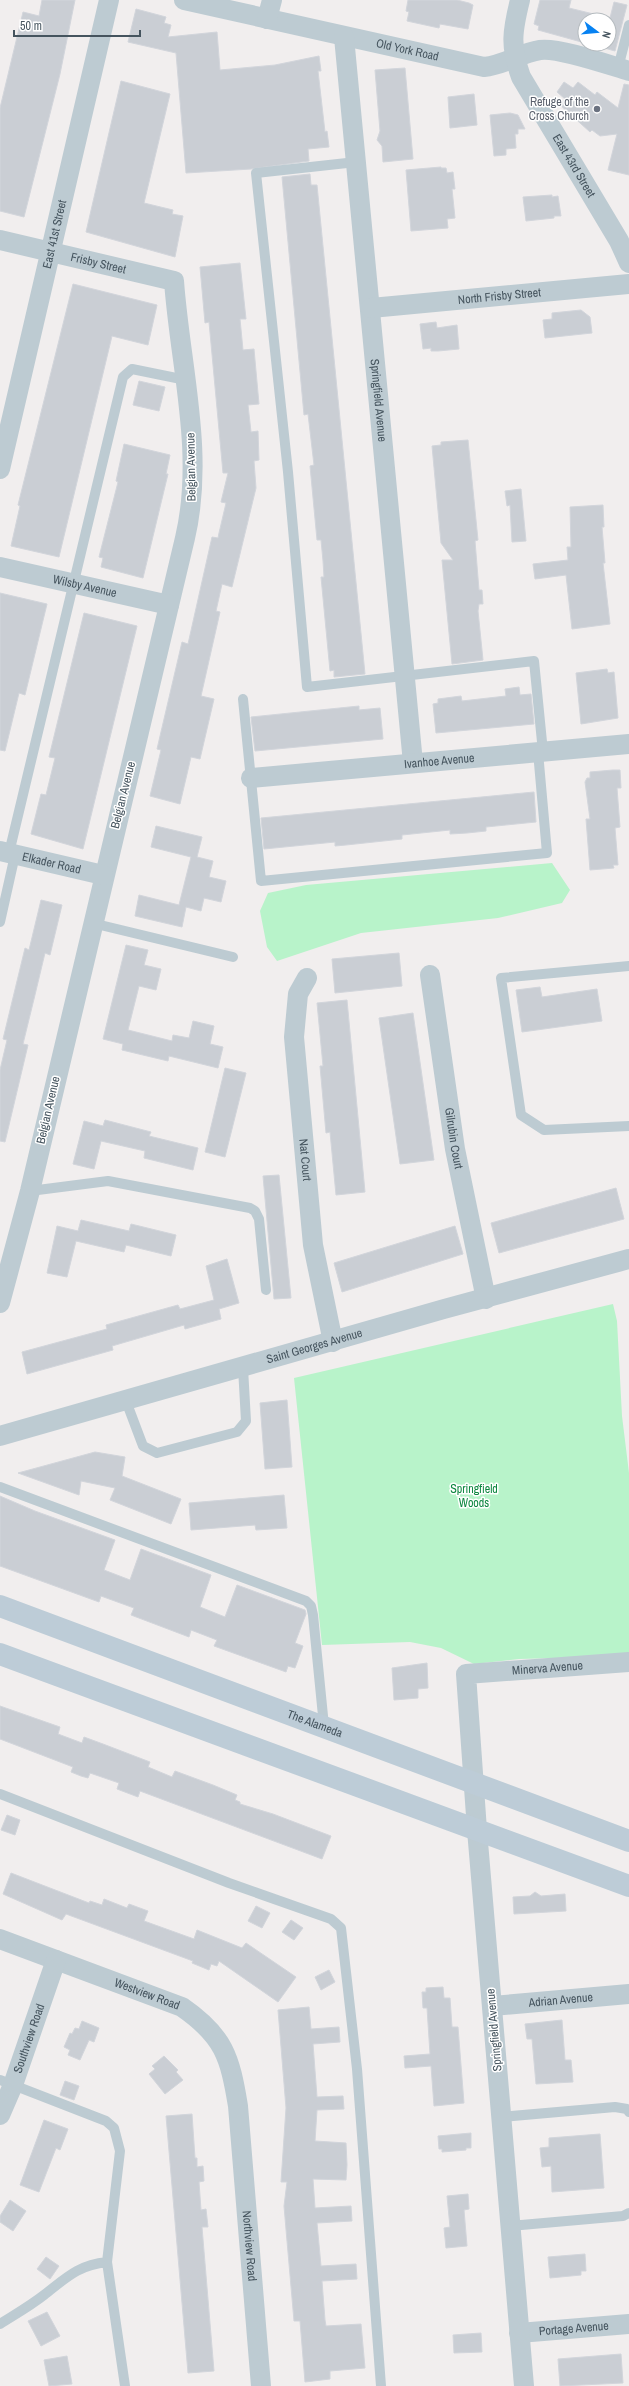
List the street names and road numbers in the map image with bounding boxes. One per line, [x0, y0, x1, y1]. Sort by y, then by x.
street label: Old York Road [375, 35, 440, 65]
street label: East 43rd Street [549, 131, 599, 201]
street label: East 41st Street [39, 198, 70, 270]
street label: Frisby Street [69, 249, 128, 277]
street label: North Frisby Street [457, 284, 542, 308]
street label: Springfield Avenue [367, 358, 390, 443]
street label: Belgian Avenue [182, 432, 200, 502]
street label: Wilsby Avenue [51, 571, 118, 601]
street label: Ivanhoe Avenue [403, 750, 475, 772]
street label: Belgian Avenue [107, 760, 139, 830]
street label: Elkader Road [21, 848, 83, 878]
street label: Belgian Avenue [32, 1075, 64, 1145]
street label: Gilrubin Court [441, 1107, 467, 1171]
street label: Nat Court [295, 1138, 315, 1182]
street label: Saint Georges Avenue [265, 1325, 364, 1367]
street label: Minerva Avenue [511, 1657, 583, 1679]
street label: The Alameda [285, 1706, 345, 1741]
street label: Westview Road [112, 1974, 182, 2013]
street label: Springfield Avenue [482, 1988, 506, 2072]
street label: Adrian Avenue [527, 1989, 594, 2011]
street label: Southview Road [10, 2002, 48, 2075]
street label: Northview Road [239, 2210, 260, 2282]
street label: Portage Avenue [538, 2318, 609, 2339]

